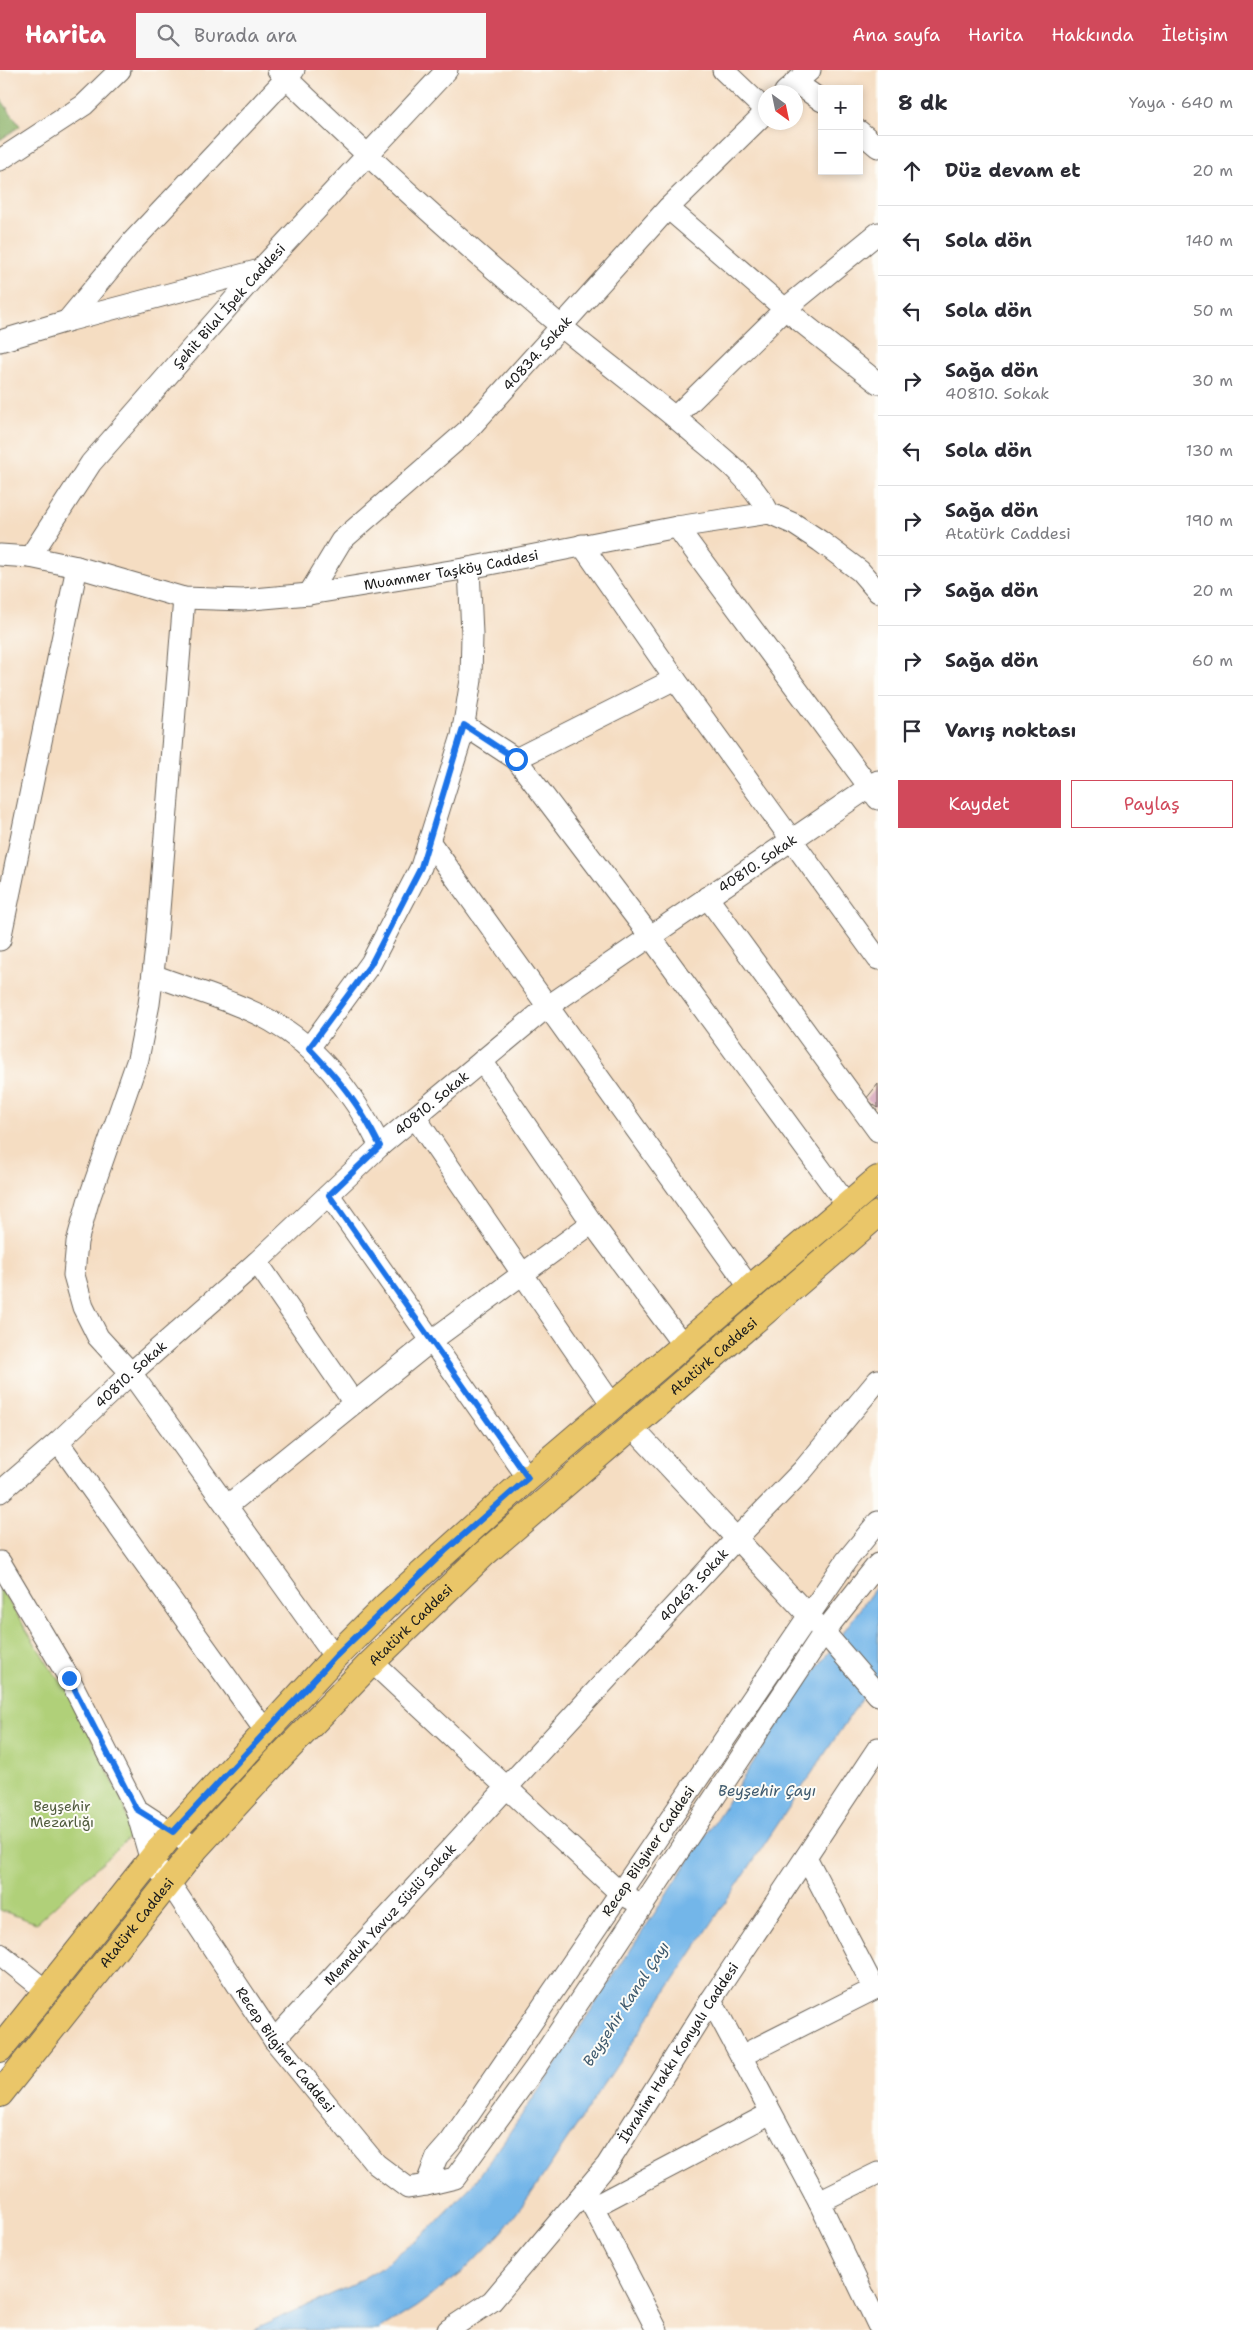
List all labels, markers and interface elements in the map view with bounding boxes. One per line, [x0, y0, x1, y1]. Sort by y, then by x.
search box [136, 13, 486, 58]
text: Harita [25, 19, 106, 51]
icon: search [154, 21, 182, 49]
text: Burada ara [194, 23, 297, 48]
text: Ana sayfa [852, 23, 940, 47]
text: Harita [968, 23, 1023, 47]
text: Hakkında [1051, 23, 1134, 47]
text: İletişim [1162, 23, 1228, 47]
north arrow [758, 85, 803, 130]
map controls [818, 85, 863, 175]
button: + [818, 85, 863, 130]
text: 8 dk [898, 89, 948, 117]
text: Yaya · 640 m [1129, 92, 1233, 113]
button: − [818, 130, 863, 175]
icon: ahead [898, 157, 926, 185]
text: Düz devam et [945, 158, 1081, 183]
text: 20 m [1192, 160, 1233, 181]
icon: left [898, 227, 926, 255]
text: Sola dön [945, 228, 1032, 253]
text: 140 m [1186, 230, 1233, 251]
street label: Şehit Bilal İpek Caddesi [169, 240, 289, 372]
icon: left [898, 297, 926, 325]
text: Sola dön [945, 298, 1032, 323]
text: 50 m [1193, 300, 1233, 321]
street label: 40834. Sokak [499, 312, 576, 394]
text: Sağa dön [945, 358, 1038, 383]
icon: right [898, 367, 926, 395]
text: 30 m [1192, 370, 1233, 391]
text: 40810. Sokak [945, 383, 1050, 404]
icon: left [898, 437, 926, 465]
text: Sola dön [945, 438, 1032, 463]
text: 130 m [1186, 440, 1233, 461]
text: Sağa dön [945, 498, 1038, 523]
icon: right [898, 507, 926, 535]
text: 190 m [1186, 510, 1233, 531]
text: Atatürk Caddesi [945, 523, 1071, 544]
street label: Muammer Taşköy Caddesi [362, 546, 540, 594]
icon: right [898, 577, 926, 605]
text: Sağa dön [945, 578, 1038, 603]
text: 20 m [1192, 580, 1233, 601]
icon: right [898, 647, 926, 675]
text: Sağa dön [945, 648, 1038, 673]
text: 60 m [1192, 650, 1233, 671]
icon: arrive [898, 717, 926, 745]
text: Varış noktası [945, 718, 1076, 743]
route start [505, 748, 528, 771]
button: Kaydet [898, 780, 1061, 828]
button: Paylaş [1071, 780, 1233, 828]
street label: 40810. Sokak [714, 830, 800, 897]
street label: 40810. Sokak [391, 1067, 472, 1139]
street label: Atatürk Caddesi [666, 1313, 761, 1399]
street label: 40810. Sokak [91, 1337, 171, 1412]
street label: 40467. Sokak [655, 1544, 732, 1626]
street label: Atatürk Caddesi [365, 1580, 456, 1670]
route end [58, 1667, 81, 1690]
water label: Beyşehir Çayı [718, 1781, 816, 1801]
street label: Recep Bilginer Caddesi [598, 1782, 698, 1920]
park label: Beyşehir Mezarlığı [30, 1797, 94, 1831]
street label: Memduh Yavuz Süslü Sokak [320, 1840, 460, 1989]
street label: Atatürk Caddesi [95, 1874, 178, 1971]
water label: Beyşehir Kanal Çayı [578, 1938, 674, 2070]
street label: İbrahim Hakkı Konyalı Caddesi [614, 1959, 742, 2146]
street label: Recep Bilginer Caddesi [232, 1983, 339, 2116]

